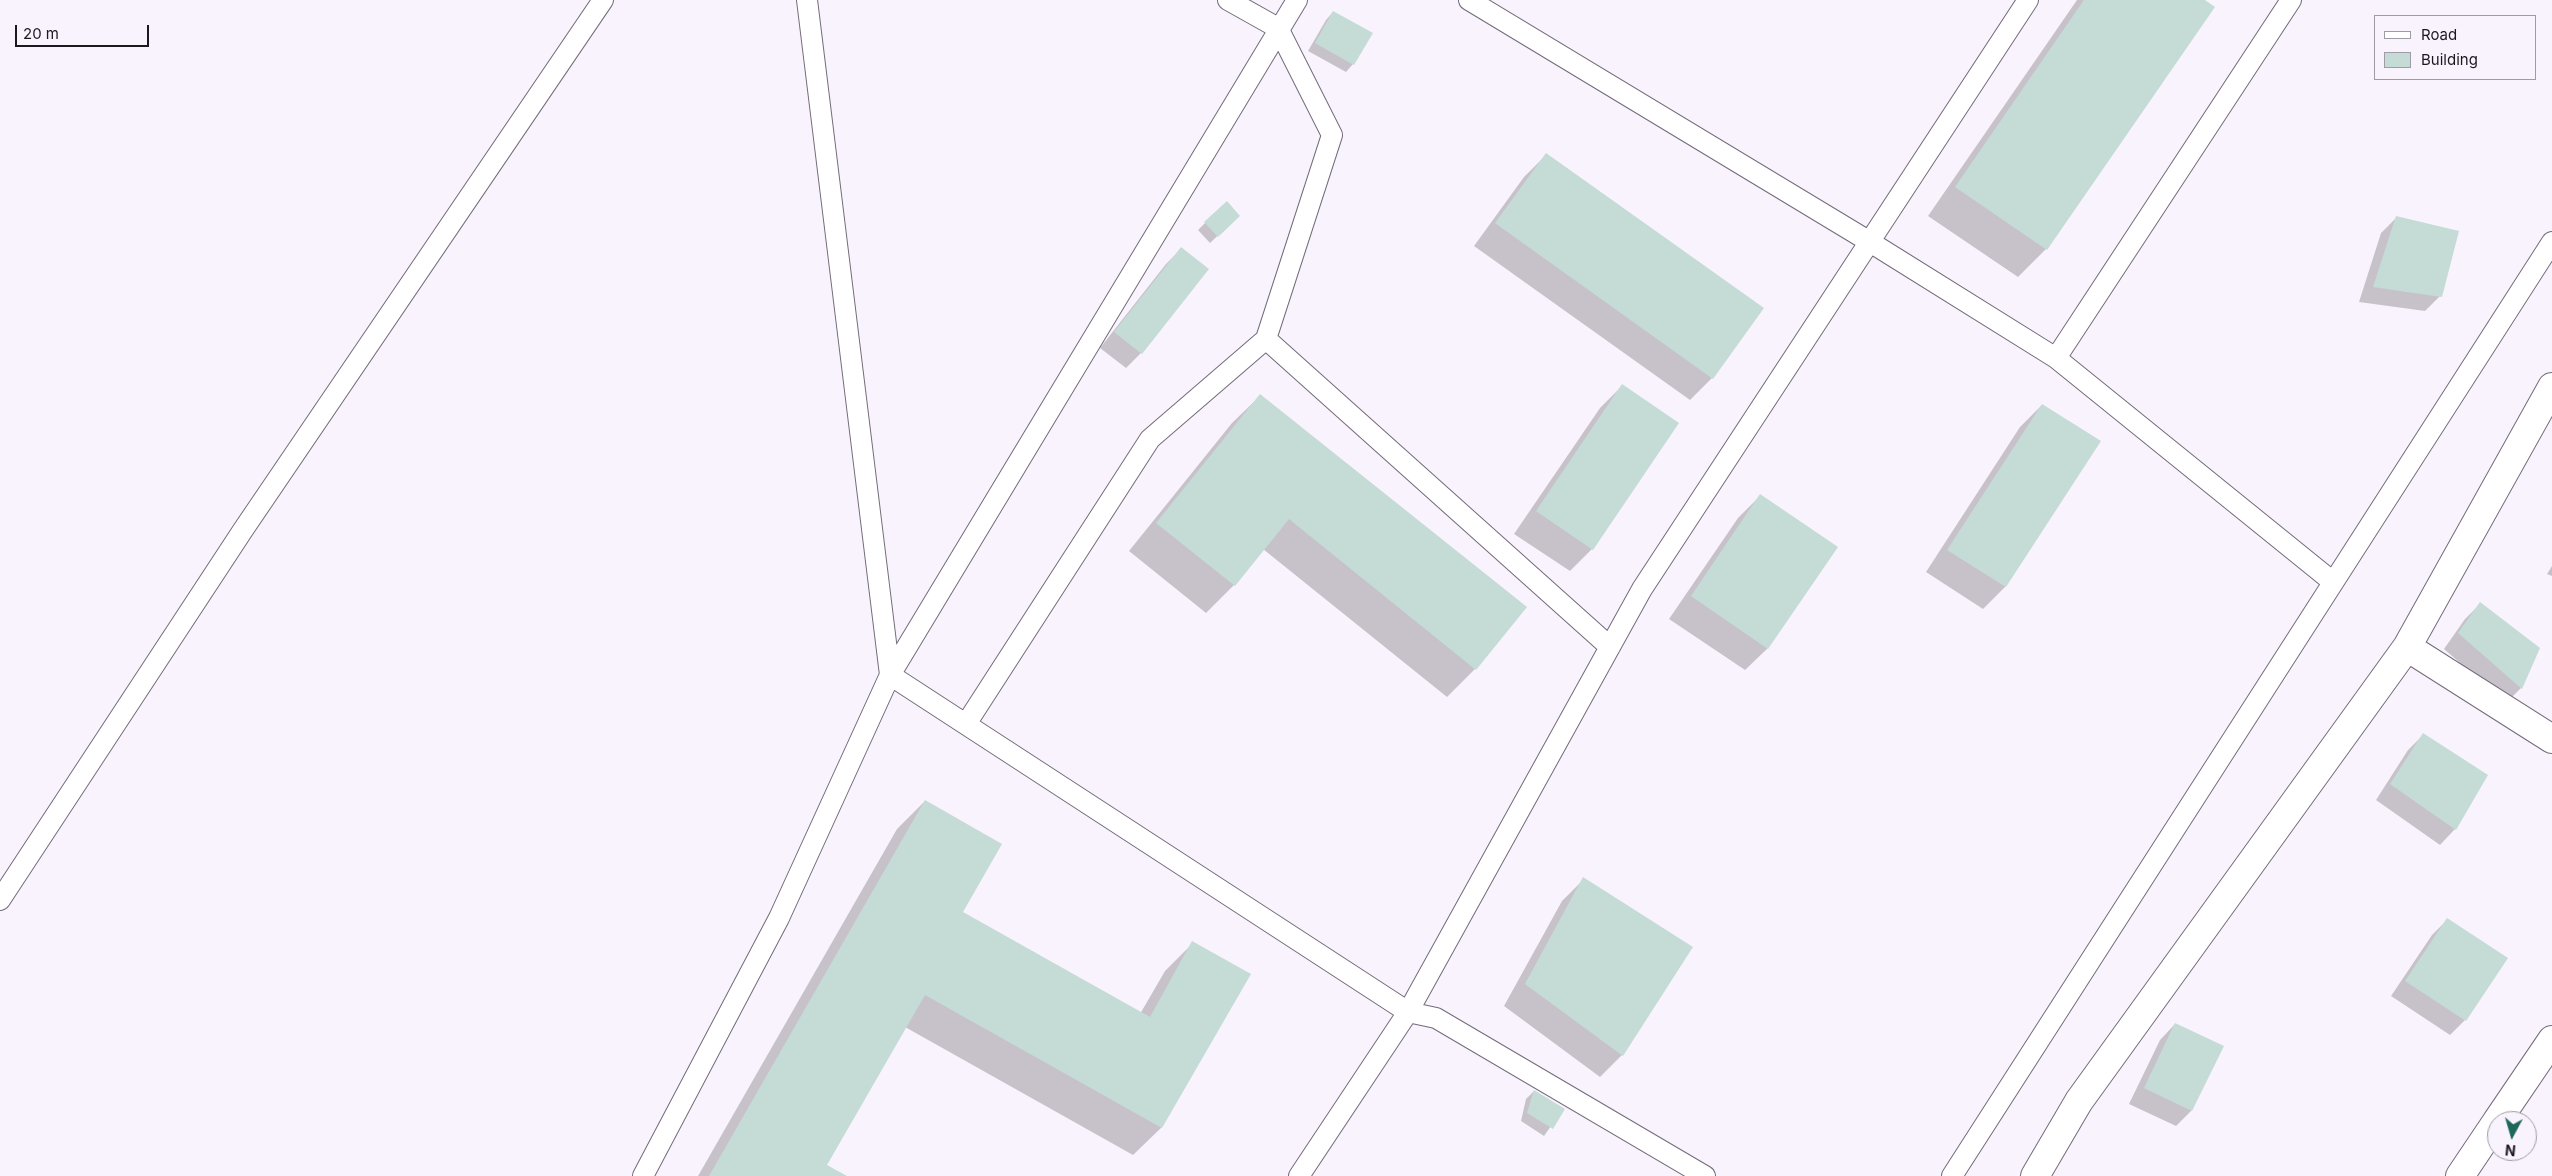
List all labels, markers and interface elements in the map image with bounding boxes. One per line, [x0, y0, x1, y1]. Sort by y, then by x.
scale bar [18, 15, 151, 47]
legend [2374, 15, 2537, 80]
text: 20 m [23, 24, 59, 43]
text: Road [2421, 25, 2457, 44]
text: Building [2421, 50, 2478, 69]
north arrow [2487, 1111, 2537, 1161]
text: N [2504, 1141, 2517, 1159]

